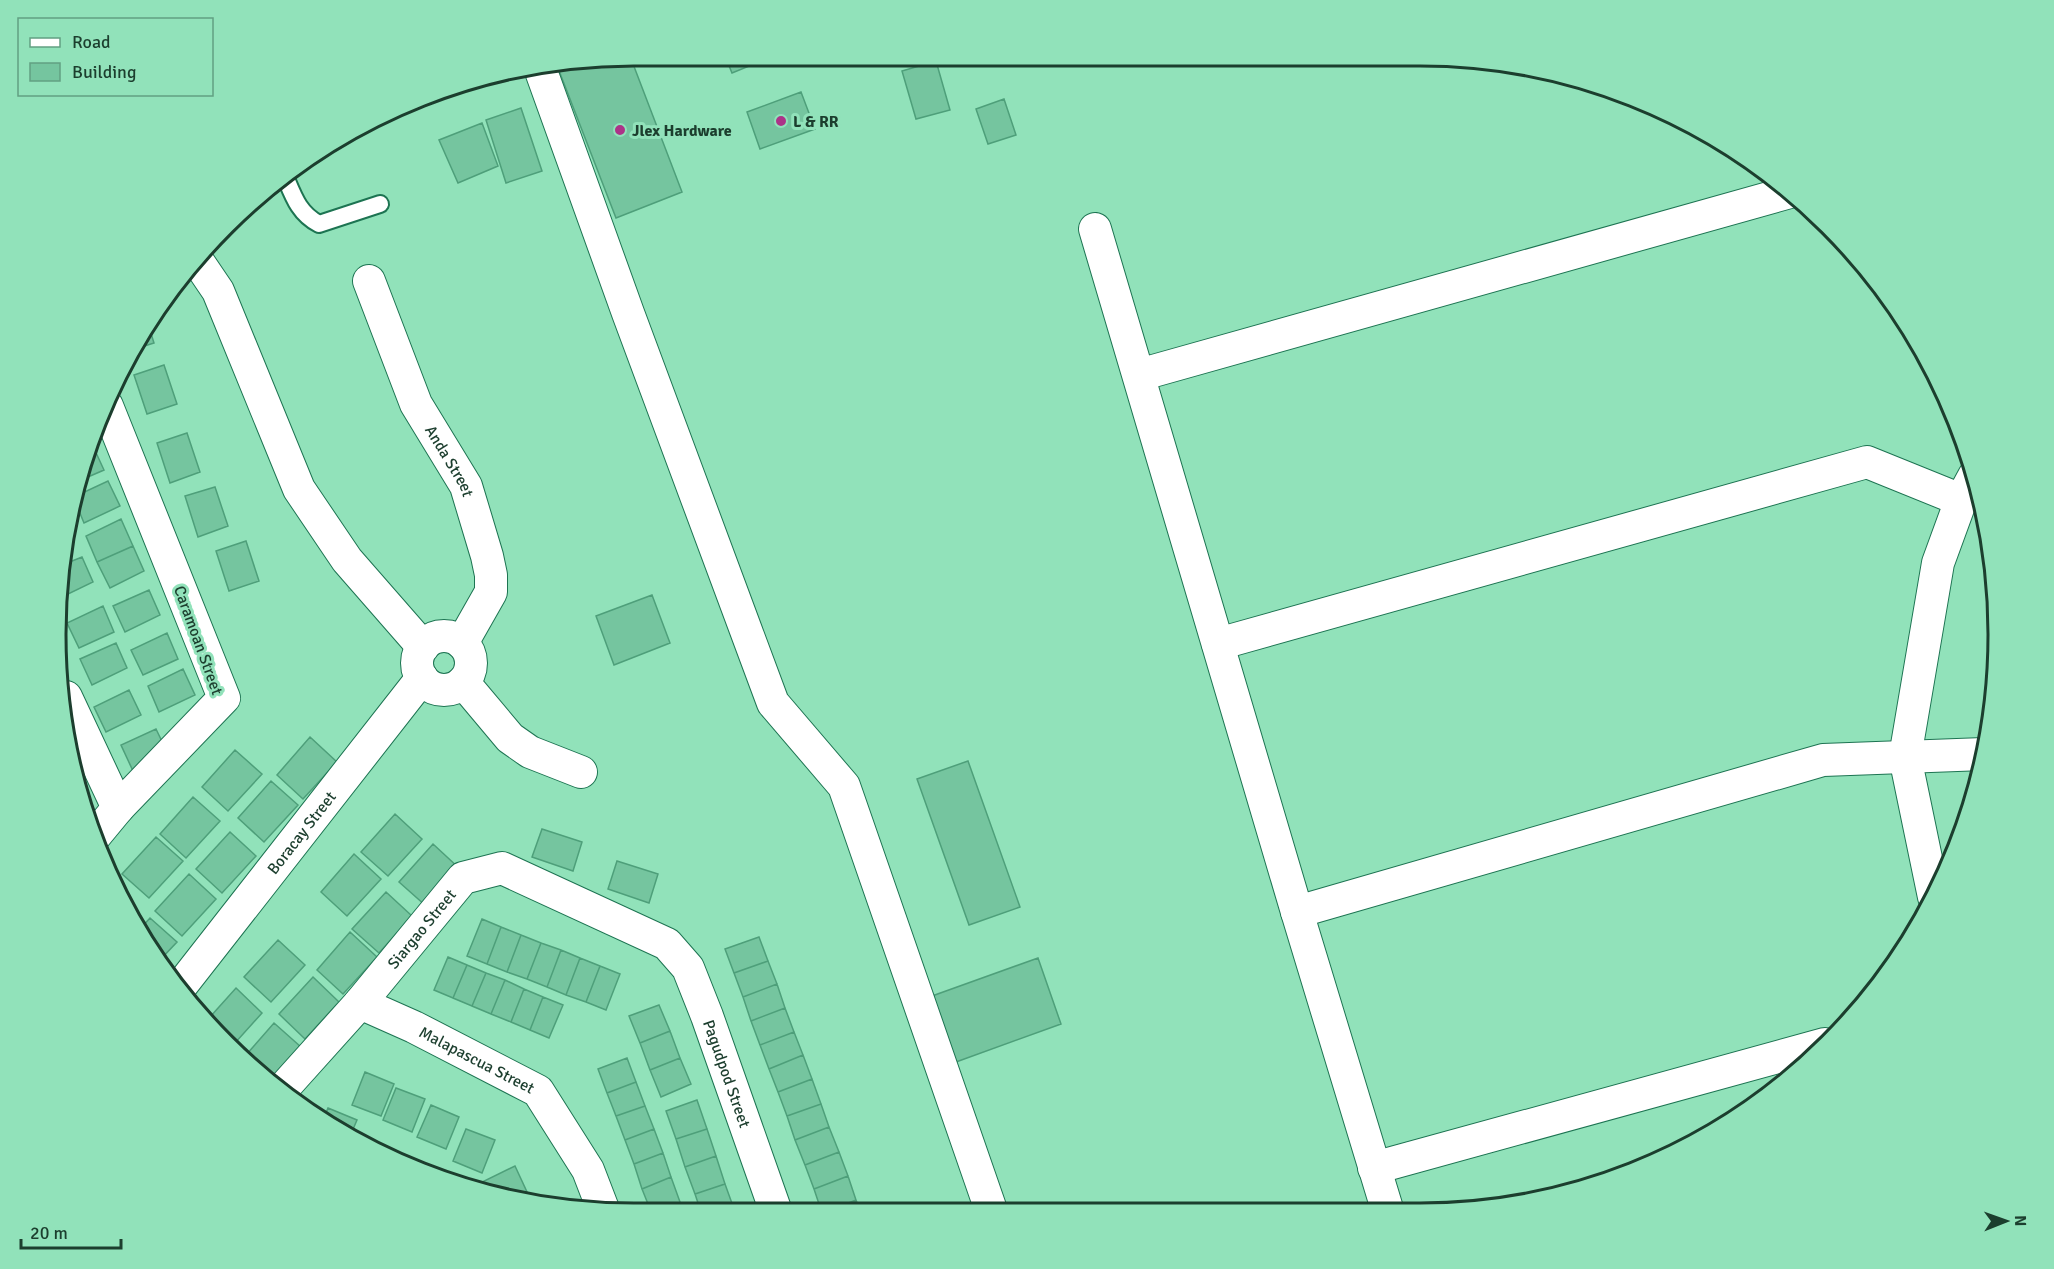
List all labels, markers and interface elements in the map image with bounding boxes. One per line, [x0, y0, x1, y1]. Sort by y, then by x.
legend [18, 18, 213, 96]
text: Road [72, 31, 111, 53]
text: Building [72, 61, 136, 83]
place label: L & RR [793, 112, 839, 132]
marker: L & RR [774, 114, 788, 128]
place label: Jlex Hardware [632, 121, 732, 141]
marker: Jlex Hardware [613, 123, 627, 137]
street label: Anda Street [420, 422, 478, 500]
street label: Caramoan Street [169, 583, 227, 698]
street label: Boracay Street [263, 787, 341, 879]
street label: Siargao Street [383, 885, 461, 973]
street label: Pagudpod Street [698, 1017, 755, 1131]
street label: Malapascua Street [415, 1022, 538, 1099]
north arrow [1976, 1191, 2036, 1251]
scale bar [21, 1212, 122, 1250]
text: N [2010, 1215, 2030, 1226]
text: 20 m [30, 1222, 68, 1244]

